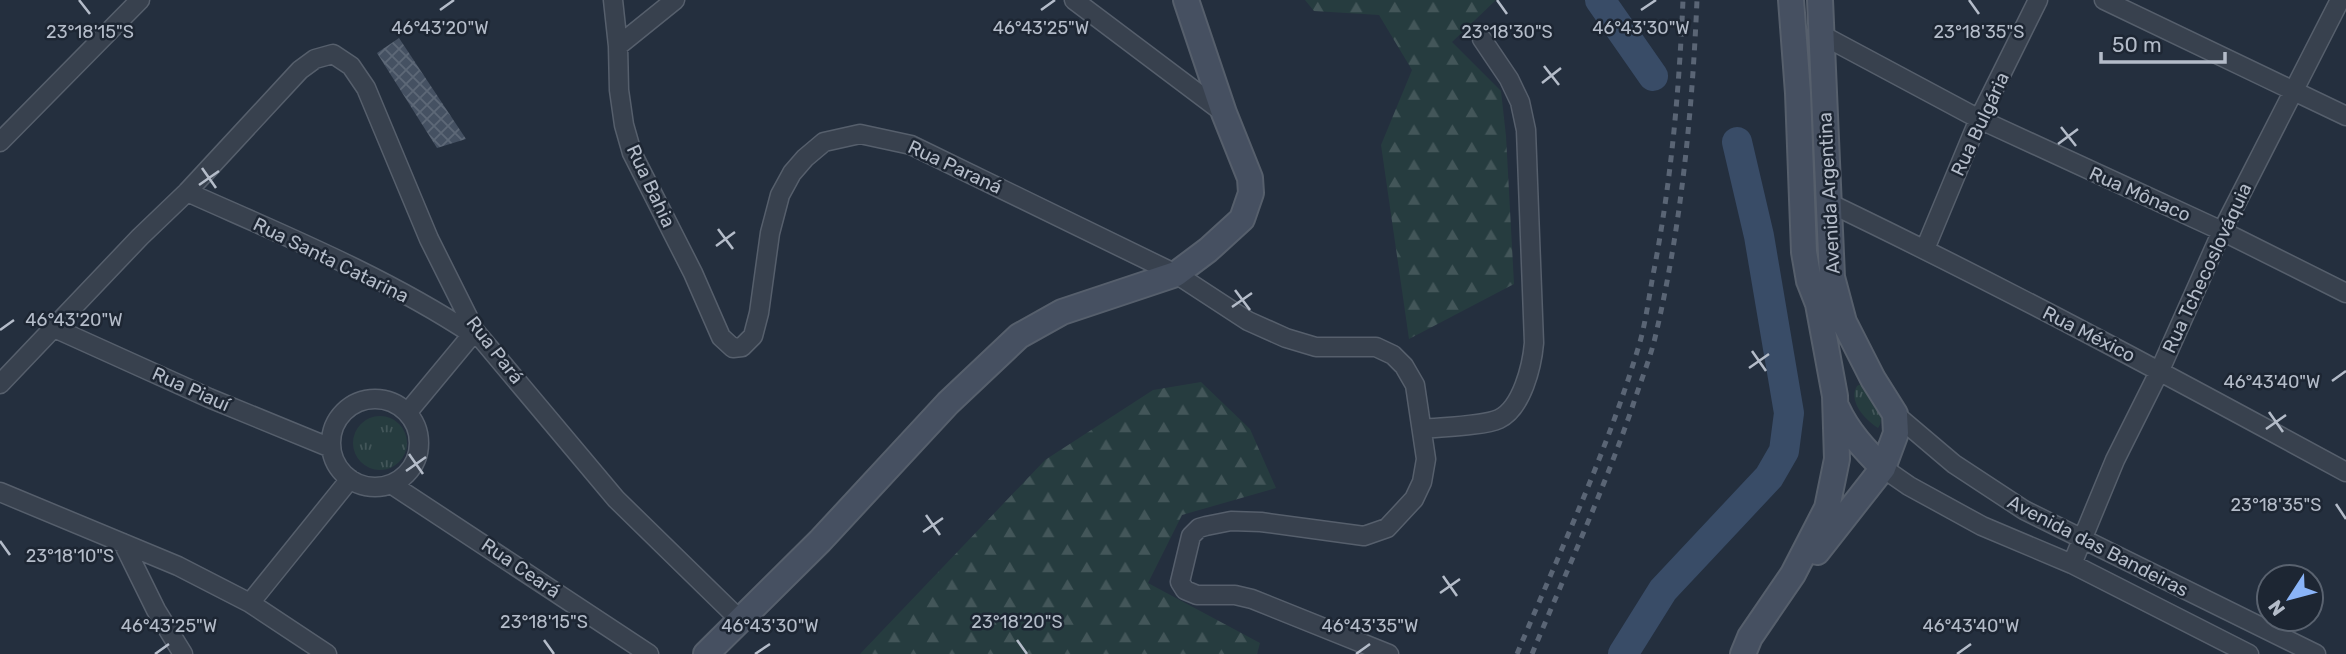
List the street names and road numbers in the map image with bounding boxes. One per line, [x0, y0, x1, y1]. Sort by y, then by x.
street label: Rua Bulgária [1946, 68, 2014, 180]
street label: Avenida Argentina [1813, 111, 1845, 275]
street label: Rua Paraná [904, 135, 1006, 199]
street label: Rua Bahia [622, 141, 680, 231]
street label: Rua Mônaco [2086, 161, 2194, 227]
street label: Rua Tchecoslováquia [2157, 179, 2257, 357]
street label: Rua Santa Catarina [250, 212, 412, 308]
street label: Rua México [2039, 301, 2139, 367]
street label: Rua Pará [462, 312, 528, 388]
street label: Rua Piauí [149, 362, 235, 417]
street label: Avenida das Bandeiras [2004, 490, 2192, 602]
street label: Rua Ceará [477, 533, 565, 603]

